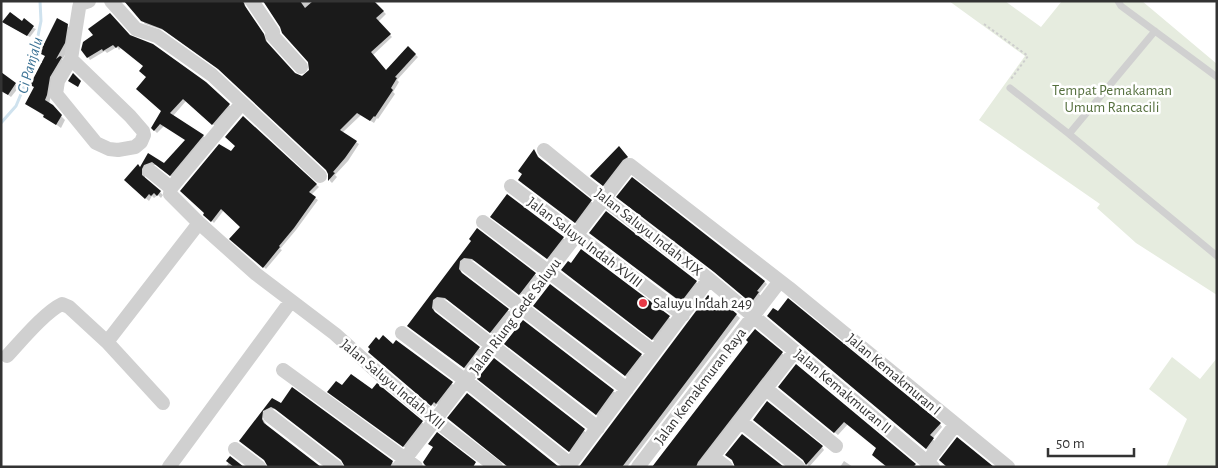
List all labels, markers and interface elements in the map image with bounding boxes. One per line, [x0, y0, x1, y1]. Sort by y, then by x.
water label: Ci Panjalu [14, 35, 47, 96]
park label: Tempat Pemakaman Umum Rancacili [1052, 83, 1172, 115]
street label: Jalan Saluyu Indah XIX [592, 186, 705, 279]
street label: Jalan Saluyu Indah XVIII [525, 194, 645, 290]
street label: Jalan Riung Gede Saluyu [467, 255, 564, 377]
place label: Saluyu Indah 249 [653, 296, 752, 311]
marker: Saluyu Indah 249 [637, 297, 649, 309]
street label: Jalan Kemakmuran Raya [652, 325, 749, 447]
street label: Jalan Kemakmuran I [844, 331, 944, 418]
street label: Jalan Saluyu Indah XIII [338, 337, 448, 432]
street label: Jalan Kemakmuran II [791, 347, 894, 436]
scale bar [1048, 426, 1134, 458]
text: 50 m [1056, 436, 1085, 451]

